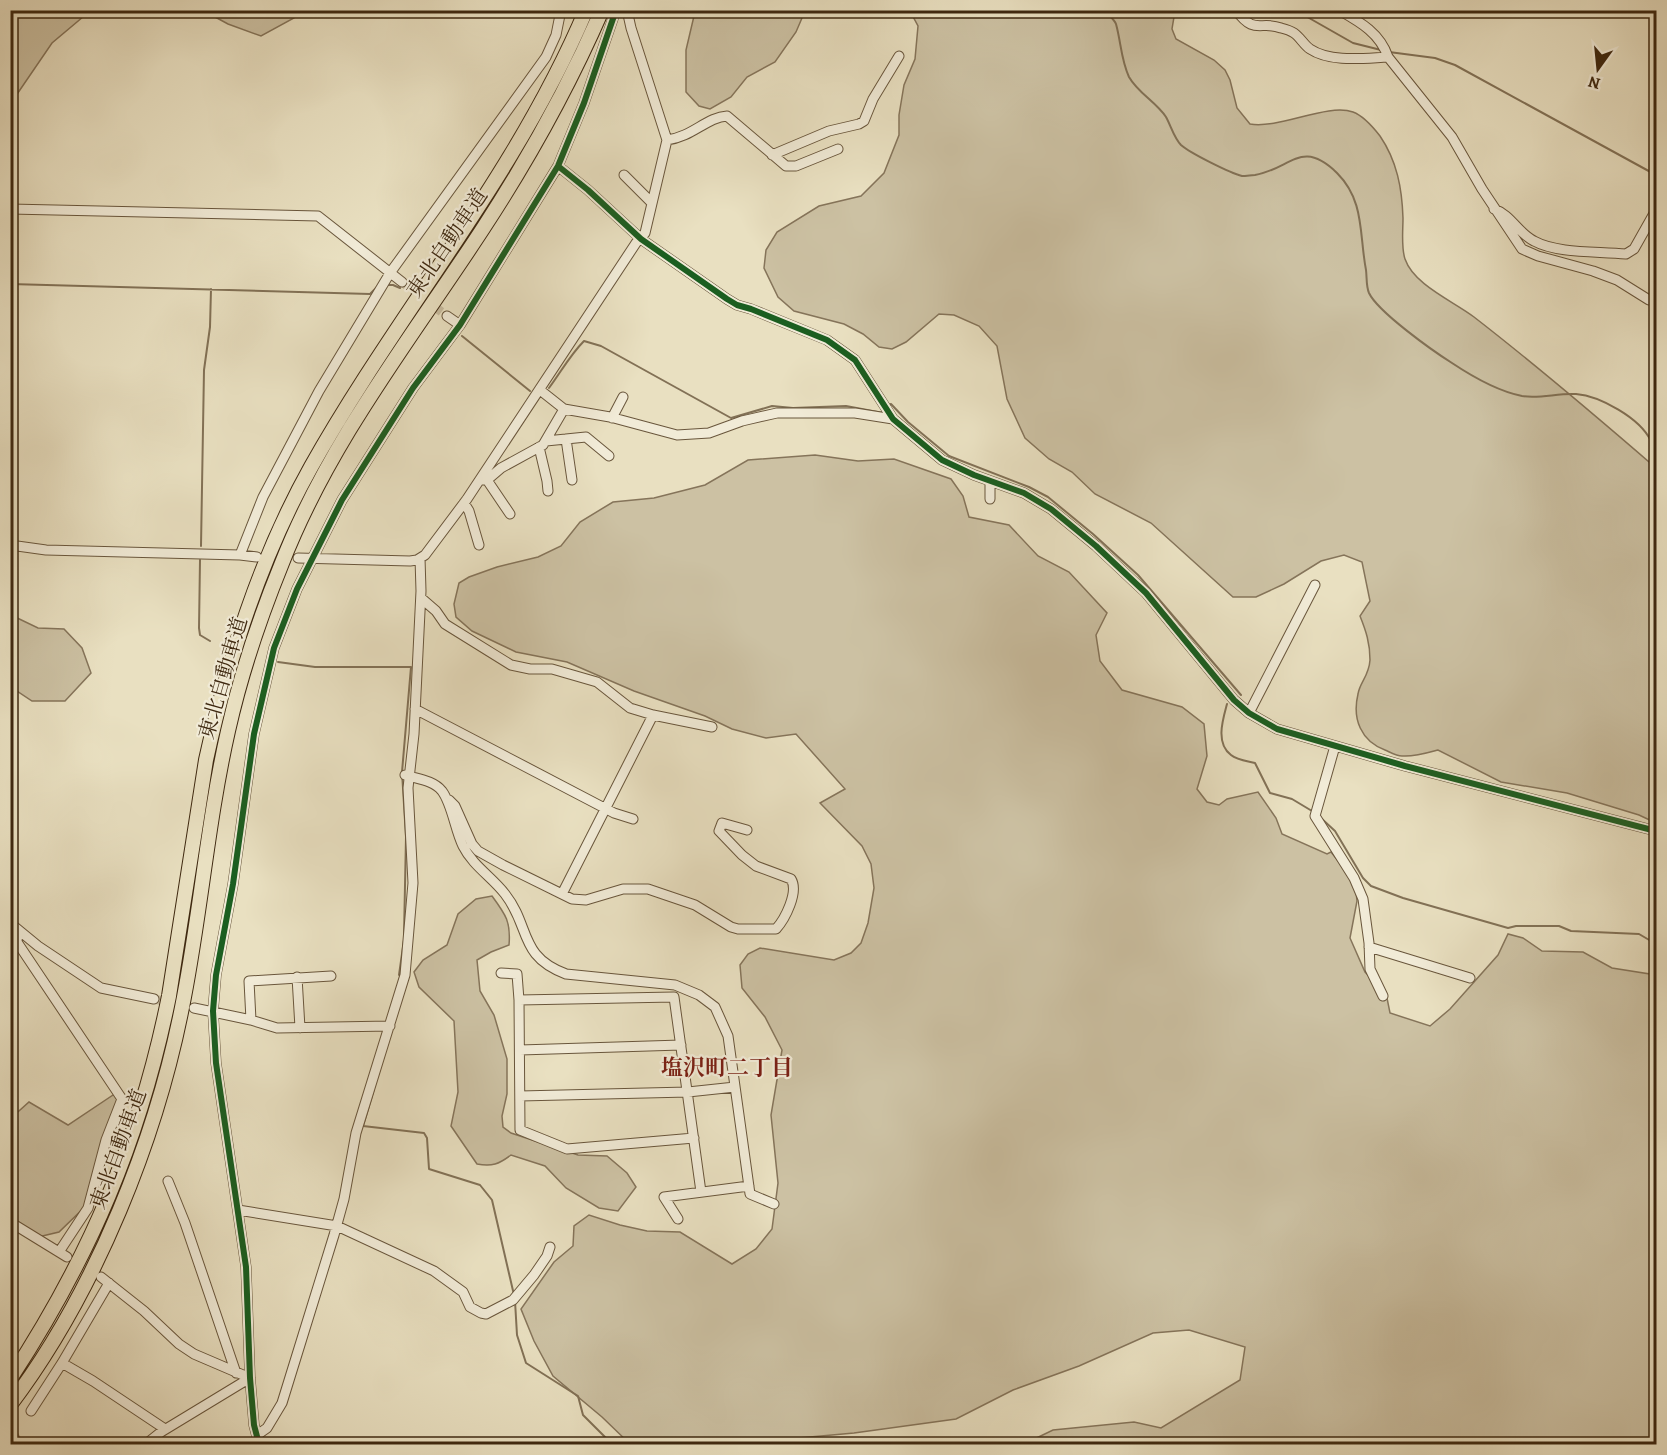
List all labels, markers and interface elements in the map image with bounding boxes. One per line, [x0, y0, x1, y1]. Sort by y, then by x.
north arrow [1568, 39, 1628, 99]
text: N [1586, 70, 1603, 95]
street label: 東北自動車道 [400, 183, 494, 303]
street label: 東北自動車道 [192, 614, 254, 742]
district label: 塩沢町二丁目 [661, 1053, 793, 1083]
street label: 東北自動車道 [83, 1085, 153, 1213]

